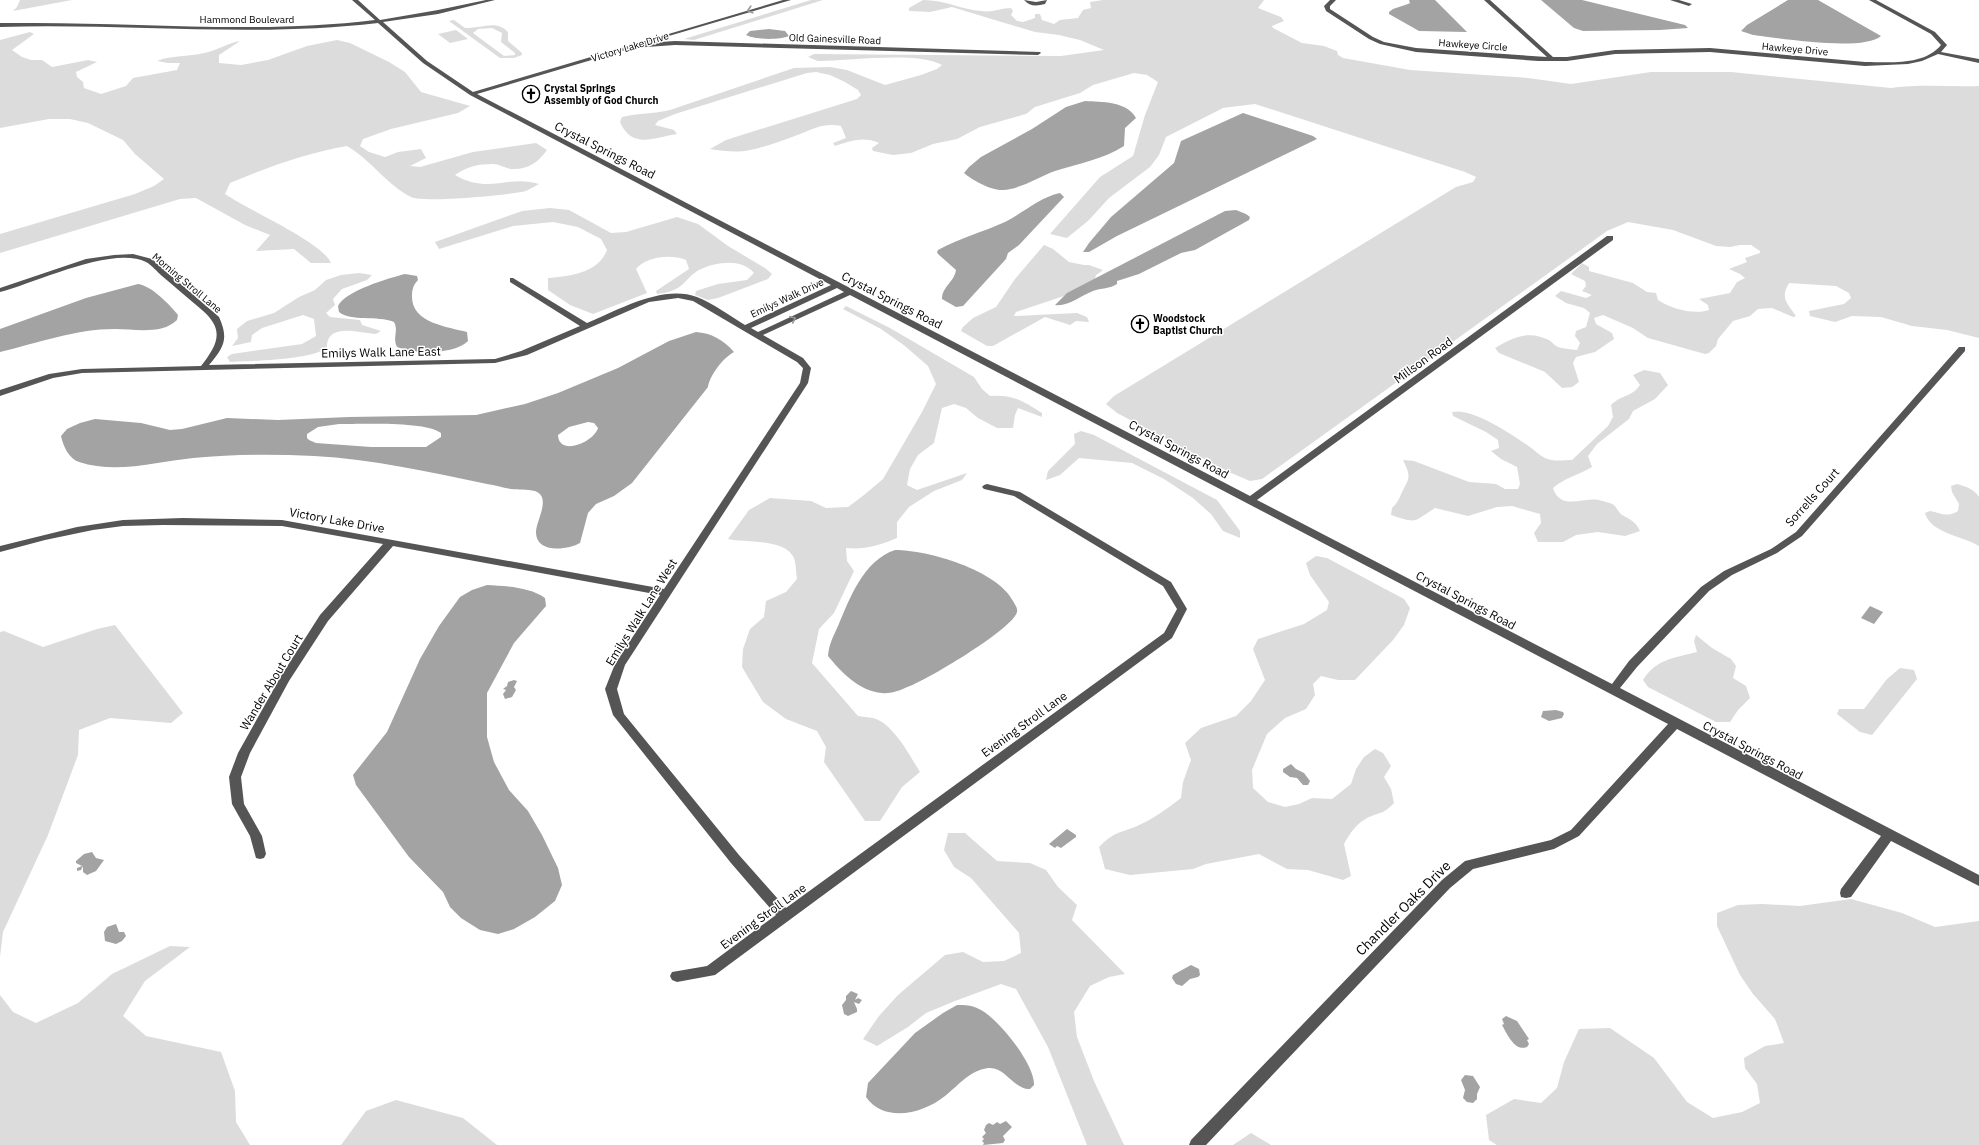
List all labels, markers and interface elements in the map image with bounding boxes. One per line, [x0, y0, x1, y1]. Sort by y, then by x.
one-way arrow [747, 5, 754, 14]
street label: Hammond Boulevard [200, 13, 294, 26]
street label: Victory Lake Drive [590, 29, 671, 65]
street label: Old Gainesville Road [789, 31, 881, 47]
street label: Hawkeye Circle [1438, 36, 1508, 54]
street label: Hawkeye Drive [1761, 40, 1829, 58]
place label: Crystal Springs Assembly of God Church [544, 82, 659, 107]
church icon: Crystal Springs Assembly of God Church [521, 84, 541, 104]
street label: Crystal Springs Road [552, 118, 658, 182]
street label: Morning Stroll Lane [150, 250, 225, 316]
street label: Crystal Springs Road [839, 268, 945, 332]
street label: Emilys Walk Drive [748, 275, 826, 321]
place label: Woodstock Baptist Church [1153, 312, 1223, 337]
church icon: Woodstock Baptist Church [1130, 314, 1150, 334]
one-way arrow [789, 316, 796, 324]
street label: Millson Road [1391, 334, 1455, 386]
street label: Emilys Walk Lane East [321, 343, 441, 361]
street label: Crystal Springs Road [1126, 416, 1232, 482]
street label: Sorrells Court [1782, 465, 1842, 529]
street label: Victory Lake Drive [288, 504, 386, 536]
street label: Emilys Walk Lane West [602, 556, 680, 668]
street label: Crystal Springs Road [1413, 567, 1519, 633]
street label: Wander About Court [236, 631, 306, 733]
street label: Evening Stroll Lane [978, 688, 1070, 760]
street label: Crystal Springs Road [1700, 717, 1806, 783]
street label: Chandler Oaks Drive [1352, 856, 1455, 959]
street label: Evening Stroll Lane [717, 880, 809, 952]

